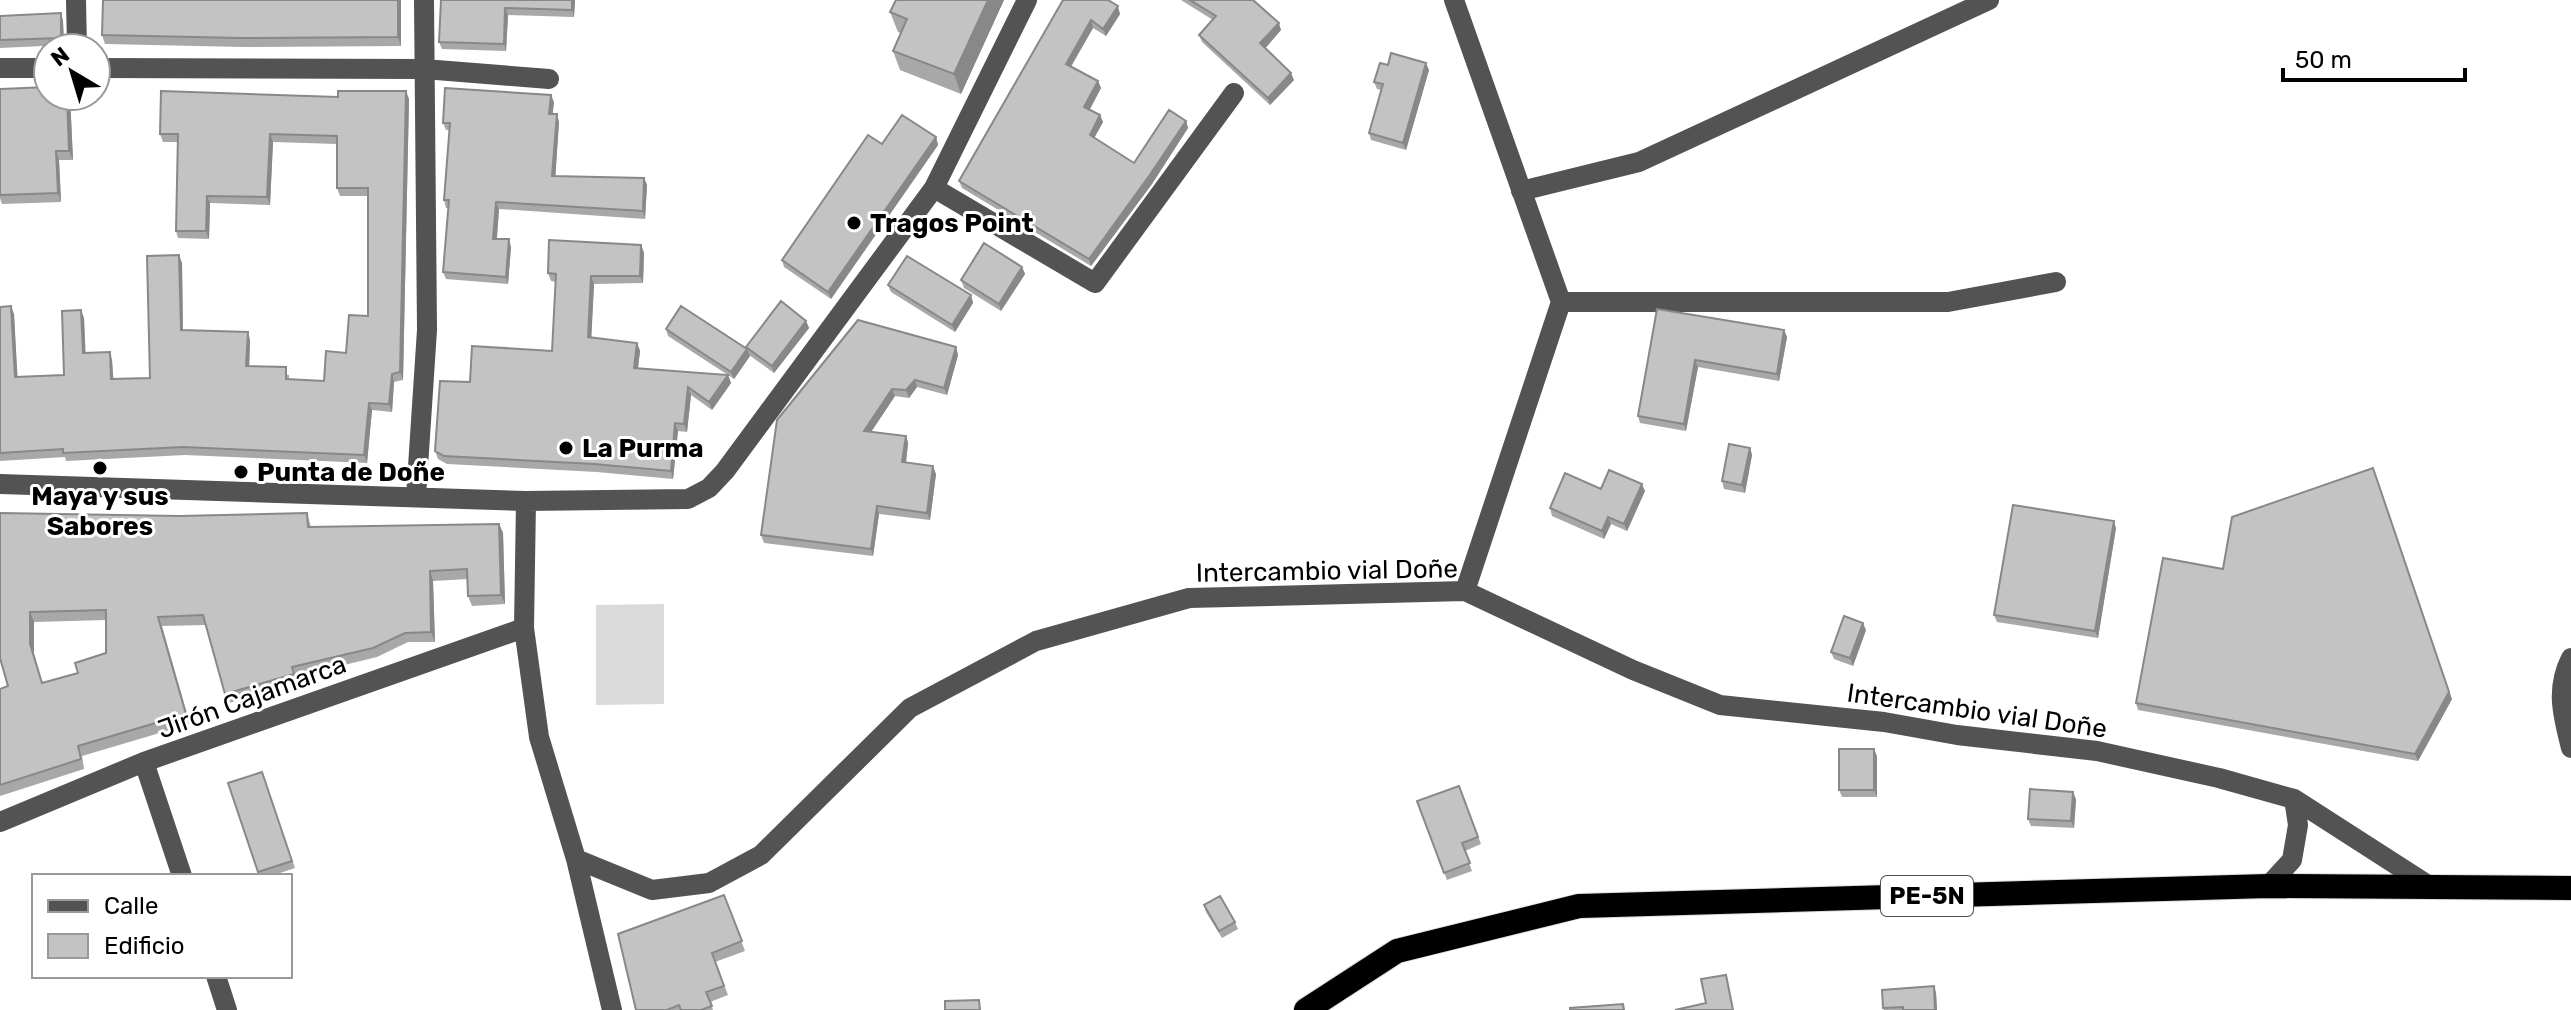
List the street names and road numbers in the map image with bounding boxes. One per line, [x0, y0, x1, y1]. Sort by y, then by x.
street label: Intercambio vial Doñe [1196, 553, 1458, 589]
street label: Jirón Cajamarca [154, 649, 350, 745]
street label: Intercambio vial Doñe [1845, 677, 2109, 745]
road number: PE-5N [1881, 876, 1973, 916]

